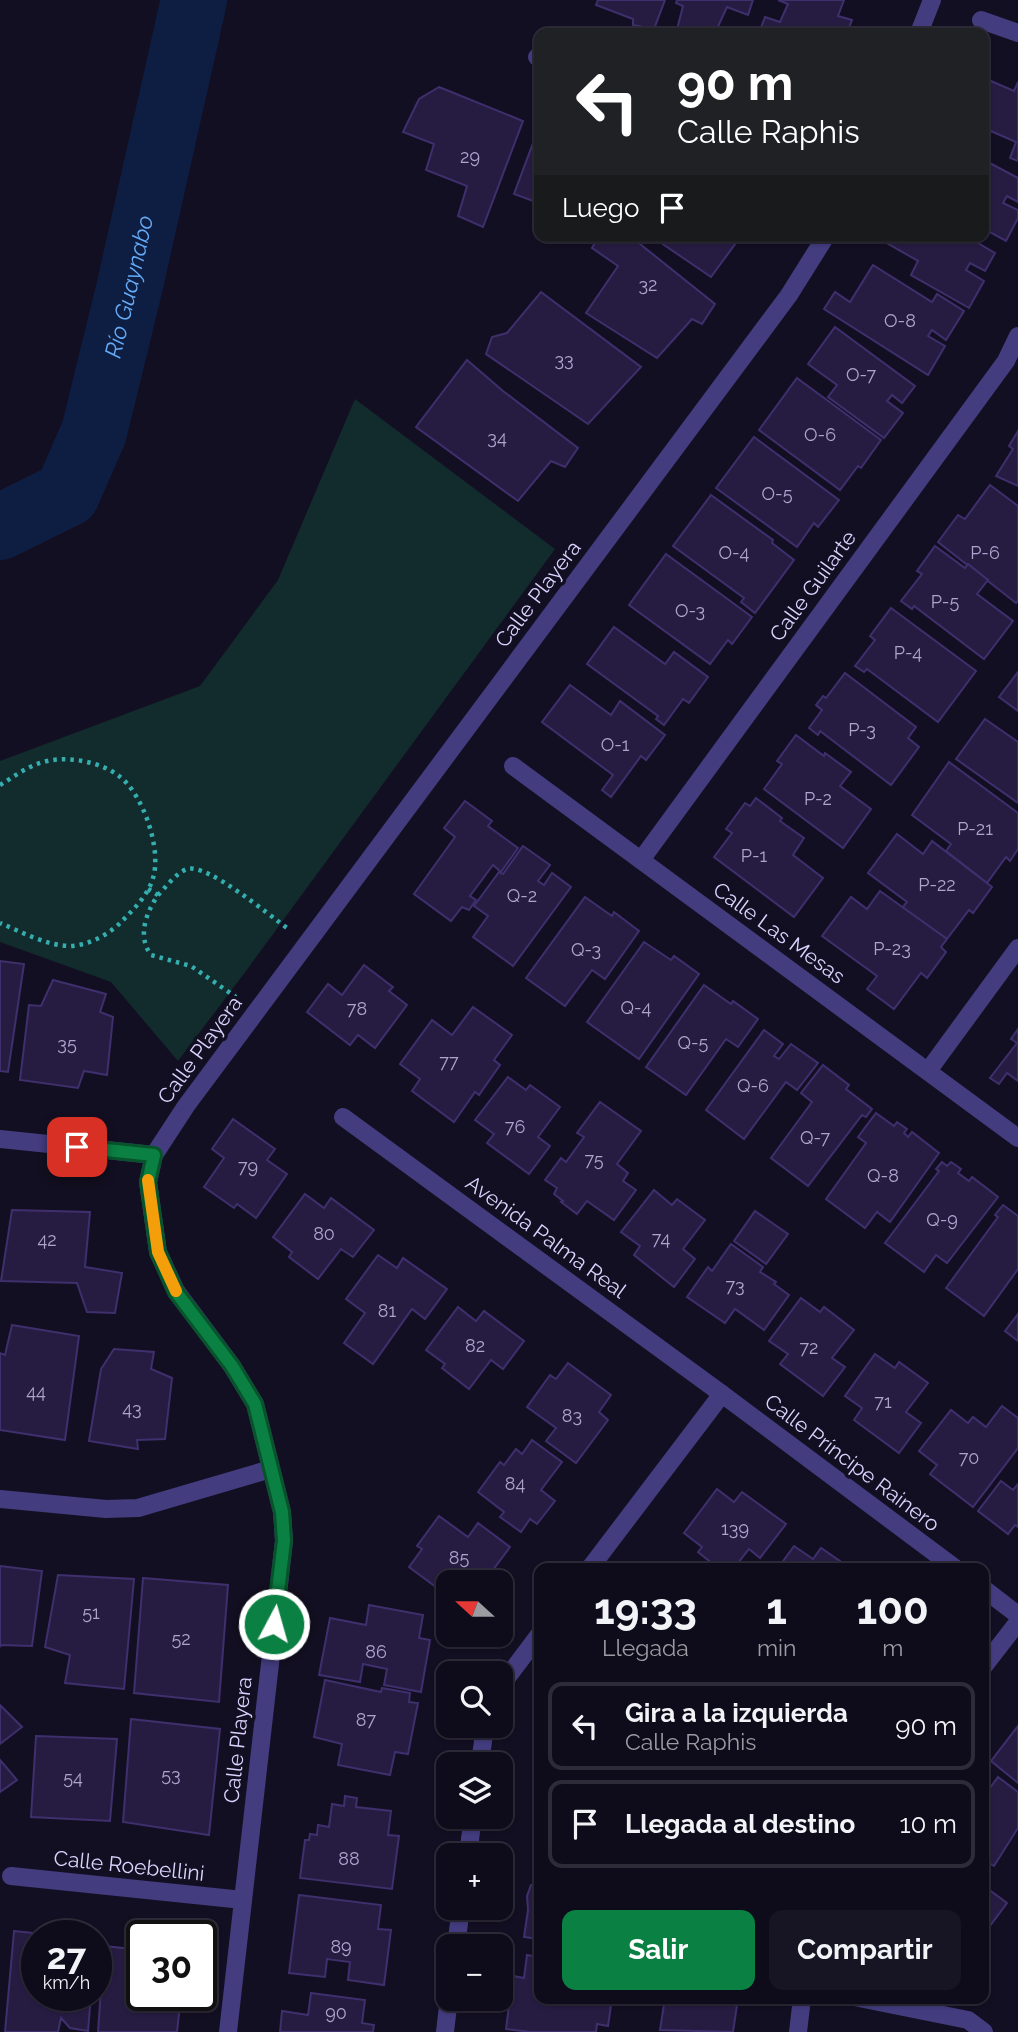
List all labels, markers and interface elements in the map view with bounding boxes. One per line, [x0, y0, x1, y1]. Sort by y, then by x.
text: 90 m [677, 54, 793, 111]
icon: left [562, 56, 653, 147]
text: Calle Raphis [677, 113, 860, 150]
house number: 29 [460, 146, 480, 167]
icon: arrive [653, 189, 691, 227]
text: Luego [562, 193, 639, 223]
water label: Río Guaynabo [99, 213, 158, 360]
house number: 32 [639, 274, 658, 295]
house number: O-8 [884, 310, 916, 331]
house number: 33 [554, 349, 574, 370]
house number: O-7 [846, 364, 876, 385]
house number: O-6 [804, 424, 836, 445]
house number: 34 [487, 427, 507, 448]
house number: O-5 [762, 483, 793, 504]
street label: Calle Guilarte [764, 525, 861, 646]
street label: Calle Playera [489, 535, 586, 652]
house number: O-4 [719, 542, 750, 563]
house number: P-6 [970, 542, 1000, 563]
house number: P-5 [931, 591, 959, 612]
house number: O-3 [675, 600, 705, 621]
house number: P-4 [894, 642, 922, 663]
house number: P-3 [848, 719, 876, 740]
house number: O-1 [601, 734, 630, 755]
house number: P-2 [804, 788, 832, 809]
house number: P-21 [957, 818, 993, 839]
house number: P-1 [741, 845, 767, 866]
house number: P-22 [918, 874, 956, 895]
street label: Calle Las Mesas [709, 877, 850, 989]
house number: Q-2 [507, 885, 537, 906]
house number: P-23 [873, 938, 911, 959]
house number: Q-3 [571, 939, 601, 960]
street label: Calle Playera [152, 991, 247, 1108]
house number: Q-4 [621, 997, 652, 1018]
house number: 78 [347, 998, 367, 1019]
house number: Q-5 [678, 1032, 709, 1053]
house number: 35 [57, 1033, 77, 1054]
house number: 77 [439, 1051, 459, 1072]
house number: Q-6 [737, 1075, 769, 1096]
house number: 76 [505, 1116, 525, 1137]
pin [47, 1117, 107, 1177]
house number: Q-7 [800, 1127, 830, 1148]
icon: arrive [58, 1128, 96, 1166]
house number: 75 [584, 1149, 604, 1170]
house number: 79 [238, 1156, 258, 1177]
house number: Q-8 [867, 1165, 899, 1186]
street label: Avenida Palma Real [461, 1170, 632, 1303]
house number: Q-9 [926, 1209, 958, 1230]
house number: 80 [313, 1223, 335, 1244]
house number: 74 [652, 1228, 670, 1249]
house number: 42 [37, 1229, 57, 1250]
house number: 73 [725, 1275, 745, 1296]
house number: 81 [378, 1300, 396, 1321]
house number: 82 [465, 1335, 485, 1356]
house number: 72 [799, 1337, 819, 1358]
house number: 44 [26, 1381, 46, 1402]
street label: Calle Príncipe Rainero [760, 1389, 945, 1537]
house number: 71 [874, 1391, 892, 1412]
house number: 43 [122, 1398, 142, 1419]
house number: 83 [562, 1405, 582, 1426]
house number: 70 [959, 1447, 979, 1468]
house number: 84 [505, 1473, 525, 1494]
house number: 139 [721, 1518, 749, 1539]
house number: 85 [449, 1547, 469, 1568]
north arrow [436, 1570, 513, 1647]
map controls [436, 1570, 513, 2011]
text: 19:33 [594, 1585, 697, 1634]
text: 1 [766, 1585, 787, 1634]
text: 100 [857, 1585, 929, 1634]
position arrow [237, 1587, 311, 1661]
house number: 51 [82, 1602, 100, 1623]
house number: 52 [171, 1628, 191, 1649]
text: Llegada [602, 1634, 689, 1661]
text: min [757, 1634, 796, 1661]
text: m [882, 1634, 903, 1661]
house number: 86 [365, 1641, 387, 1662]
button: search [436, 1661, 513, 1738]
street label: Calle Playera [218, 1676, 257, 1804]
text: Gira a la izquierda [625, 1698, 848, 1728]
icon: left [566, 1707, 604, 1745]
house number: 87 [356, 1709, 377, 1730]
text: 90 m [895, 1711, 957, 1741]
text: Calle Raphis [625, 1728, 756, 1755]
button: layers [436, 1752, 513, 1829]
house number: 53 [161, 1764, 181, 1785]
house number: 54 [63, 1767, 83, 1788]
icon: arrive [566, 1805, 604, 1843]
text: Llegada al destino [625, 1809, 855, 1839]
text: 10 m [899, 1809, 957, 1839]
button: + [436, 1843, 513, 1920]
street label: Calle Roebellini [53, 1845, 206, 1886]
house number: 88 [338, 1848, 360, 1869]
button: Salir [562, 1910, 755, 1990]
button: Compartir [769, 1910, 961, 1990]
speed limit sign: 30 [126, 1920, 217, 2011]
button: − [436, 1934, 513, 2011]
text: 27 [47, 1936, 86, 1977]
house number: 89 [330, 1936, 352, 1957]
text: km/h [43, 1972, 90, 1993]
house number: 90 [325, 2002, 347, 2023]

